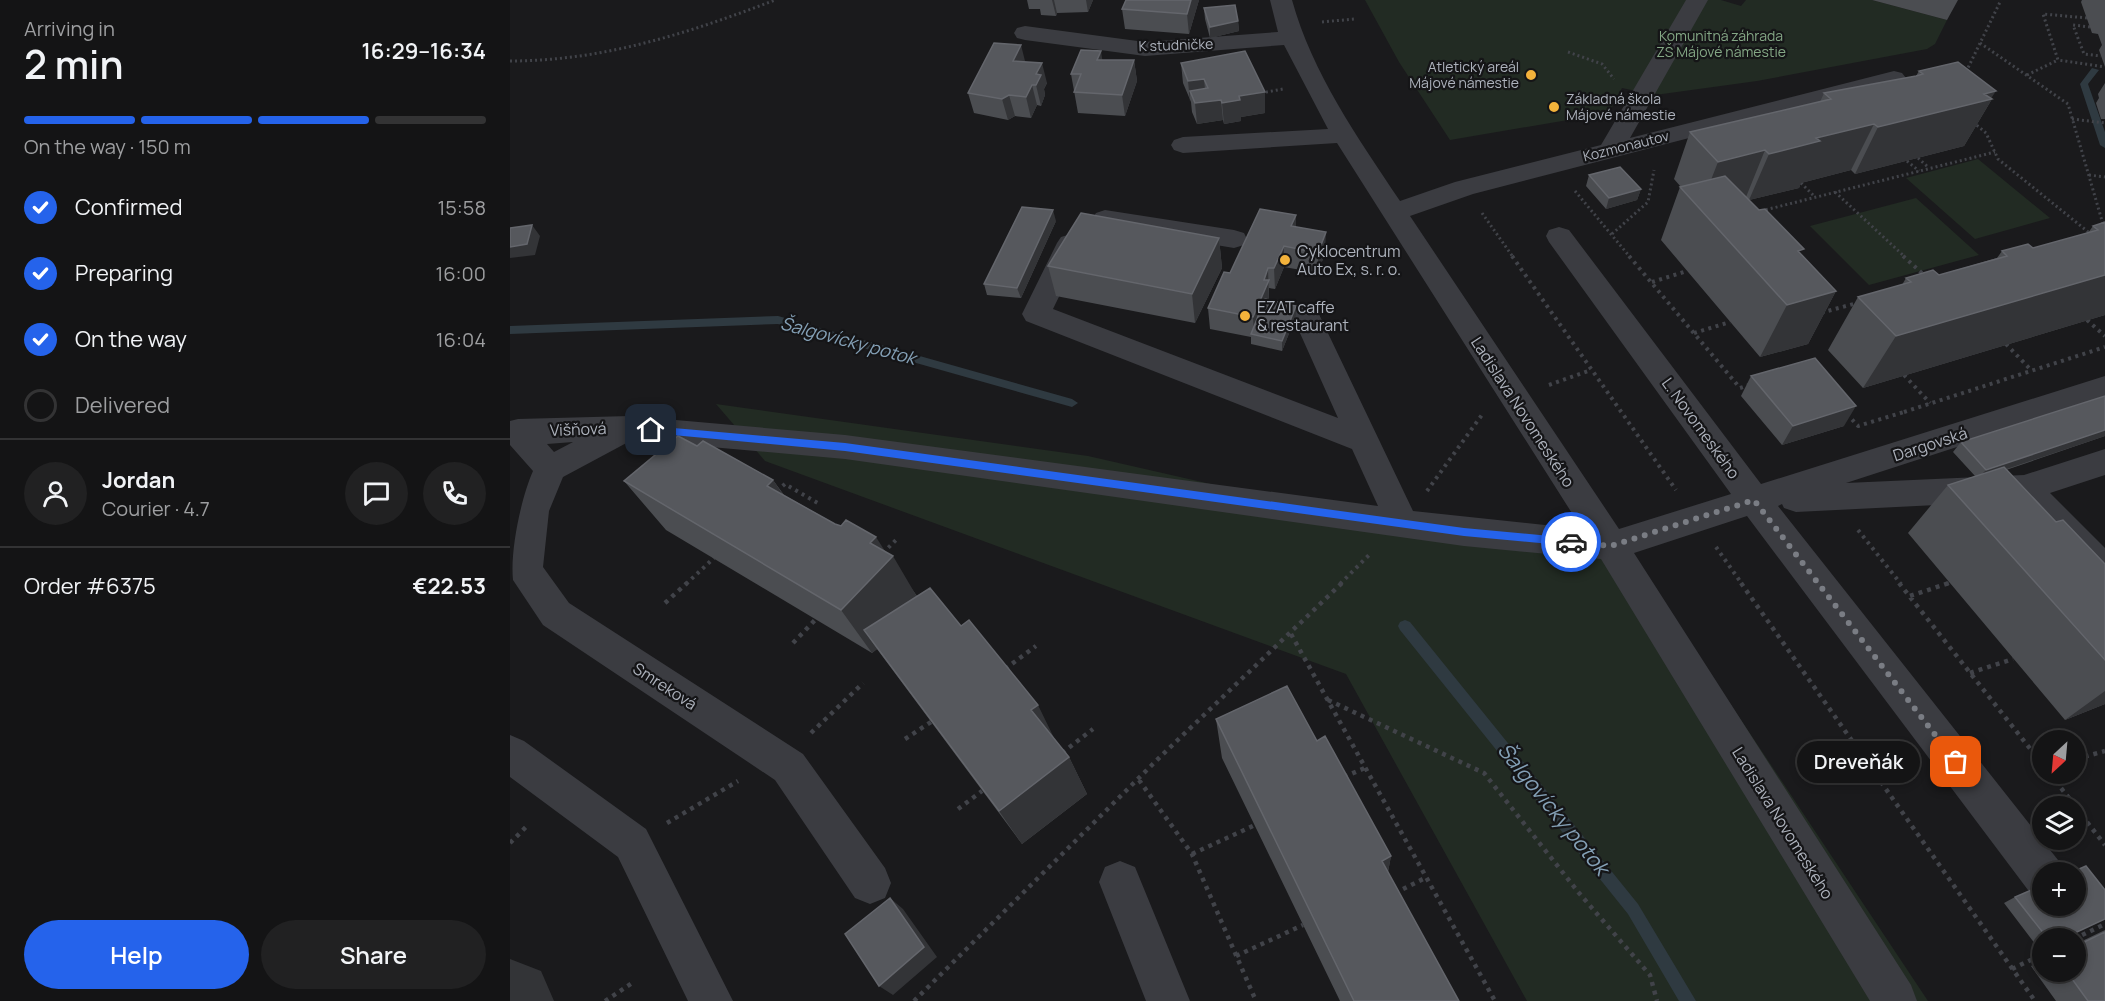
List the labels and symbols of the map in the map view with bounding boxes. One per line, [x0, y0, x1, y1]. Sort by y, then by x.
park label: Komunitná záhrada ZŠ Májové námestie [1656, 26, 1786, 61]
street label: K studničke [1138, 34, 1214, 55]
place label: Atletický areál Májové námestie [1409, 57, 1519, 92]
marker: Atletický areál Májové námestie [1524, 68, 1538, 82]
place label: Základná škola Májové námestie [1566, 89, 1676, 124]
marker: Základná škola Májové námestie [1547, 100, 1561, 114]
street label: Kozmonautov [1581, 126, 1671, 165]
place label: Cyklocentrum Auto Ex, s. r. o. [1297, 240, 1401, 280]
marker: Cyklocentrum Auto Ex, s. r. o. [1278, 253, 1292, 267]
place label: EZAT caffe & restaurant [1257, 296, 1349, 336]
marker: EZAT caffe & restaurant [1238, 309, 1252, 323]
water label: Šalgovícky potok [778, 310, 922, 370]
street label: Ladislava Novomeského [1466, 333, 1580, 491]
street label: L. Novomeského [1657, 373, 1745, 483]
pin [625, 404, 676, 455]
street label: Višňová [549, 417, 607, 441]
street label: Dargovská [1890, 422, 1970, 466]
courier [1541, 512, 1601, 572]
street label: Smreková [629, 657, 701, 715]
north arrow [2032, 730, 2086, 784]
water label: Šalgovícky potok [1492, 736, 1617, 882]
pin [1930, 736, 1981, 787]
callout: Dreveňák [1797, 741, 1920, 783]
street label: Ladislava Novomeského [1727, 743, 1839, 903]

